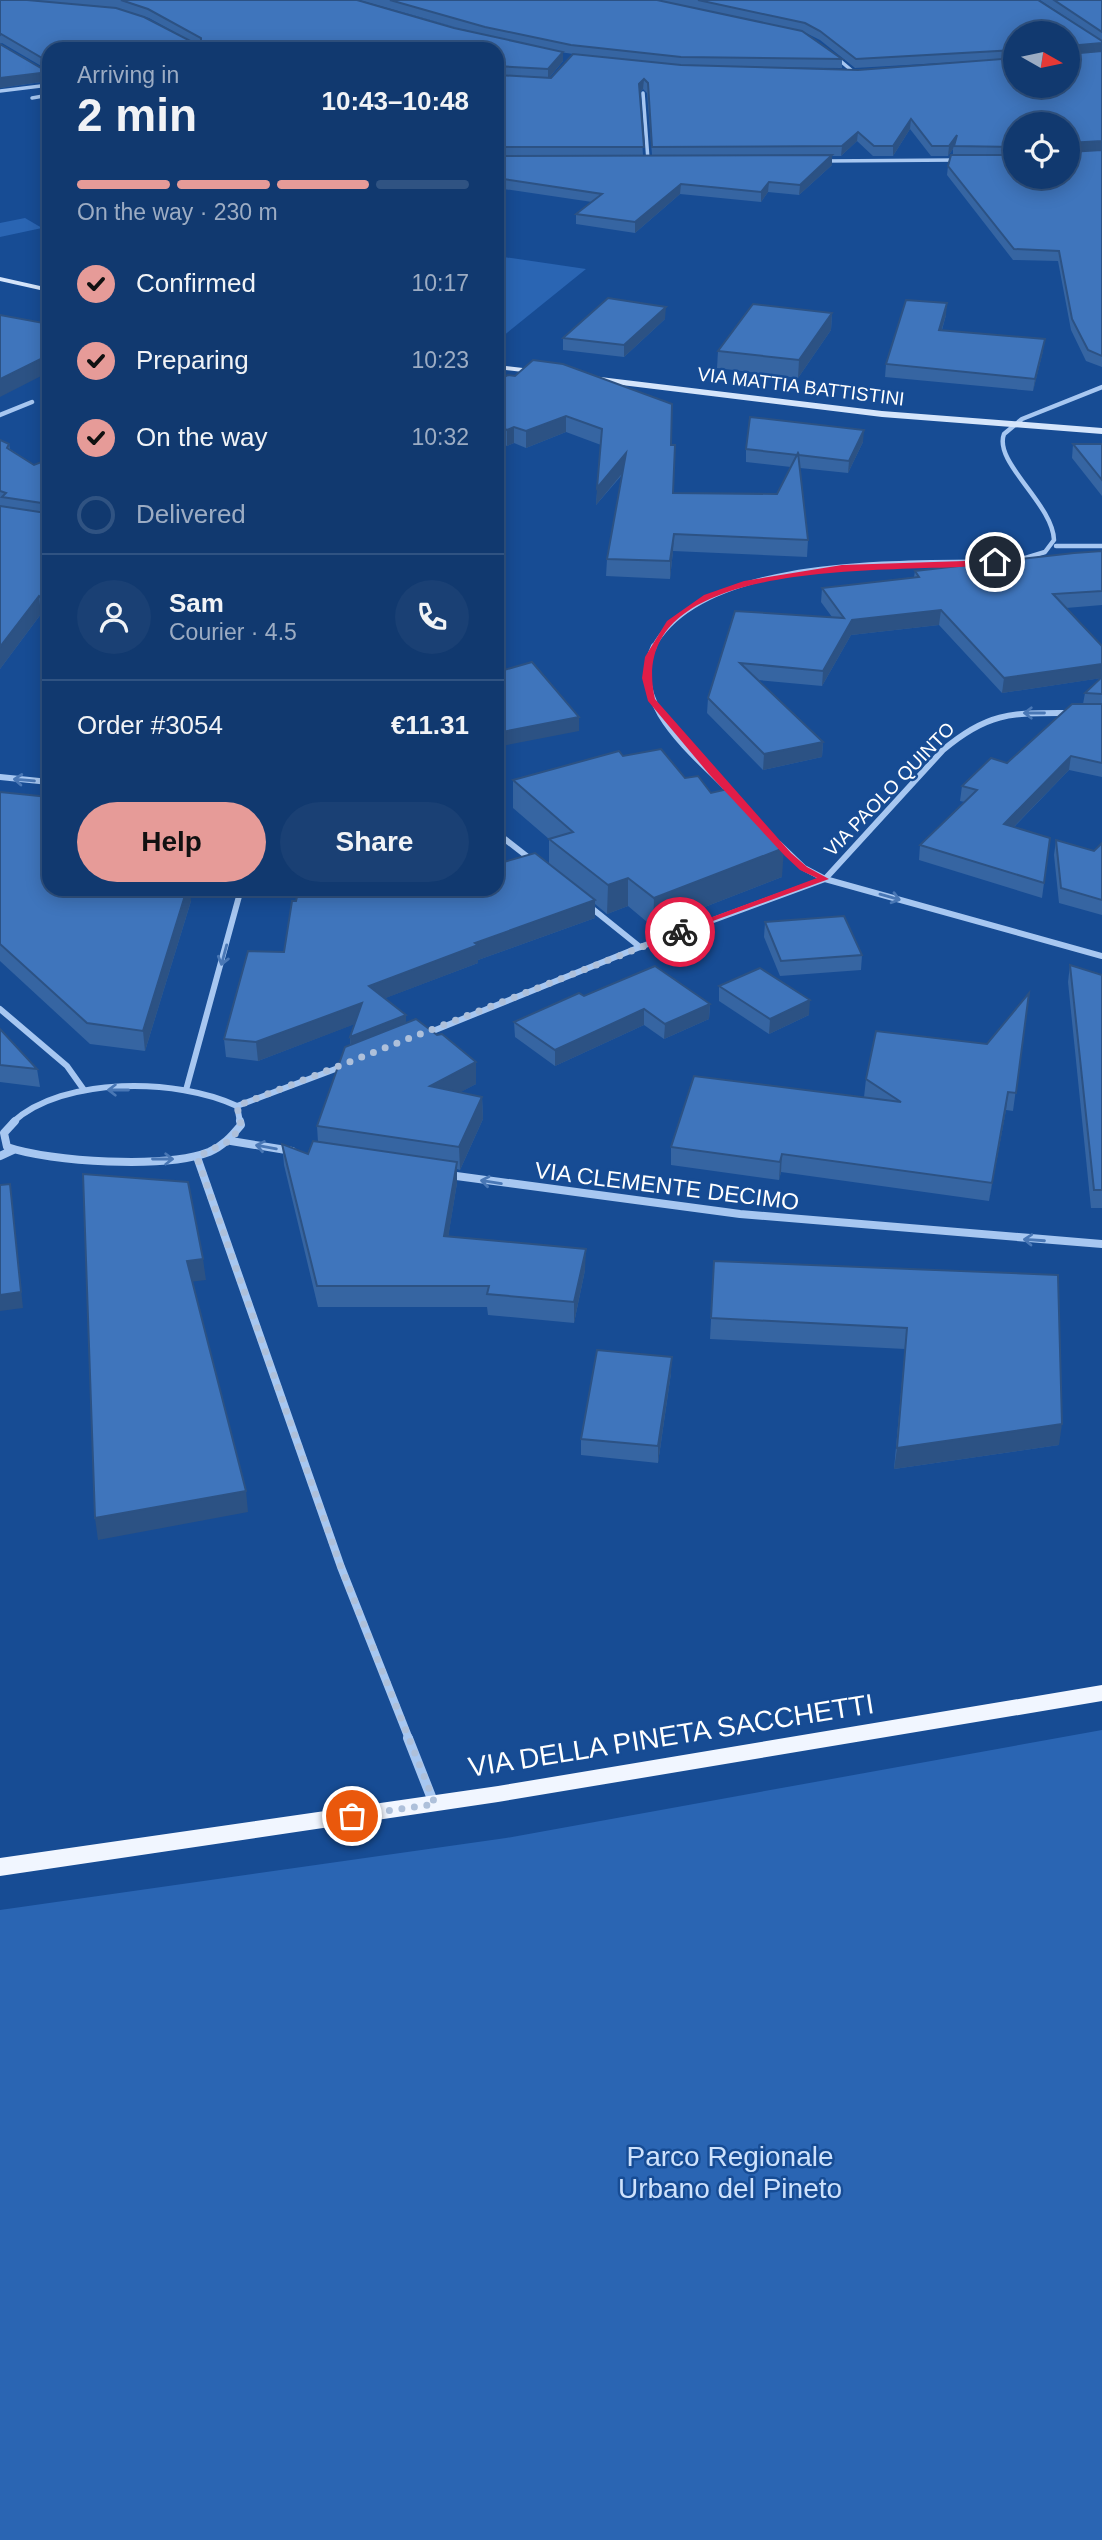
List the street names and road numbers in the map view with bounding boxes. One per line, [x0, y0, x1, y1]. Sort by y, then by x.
street label: VIA MATTIA BATTISTINI [696, 363, 906, 410]
street label: VIA PAOLO QUINTO [820, 718, 959, 861]
street label: VIA CLEMENTE DECIMO [533, 1157, 801, 1215]
street label: VIA DELLA PINETA SACCHETTI [466, 1688, 876, 1783]

